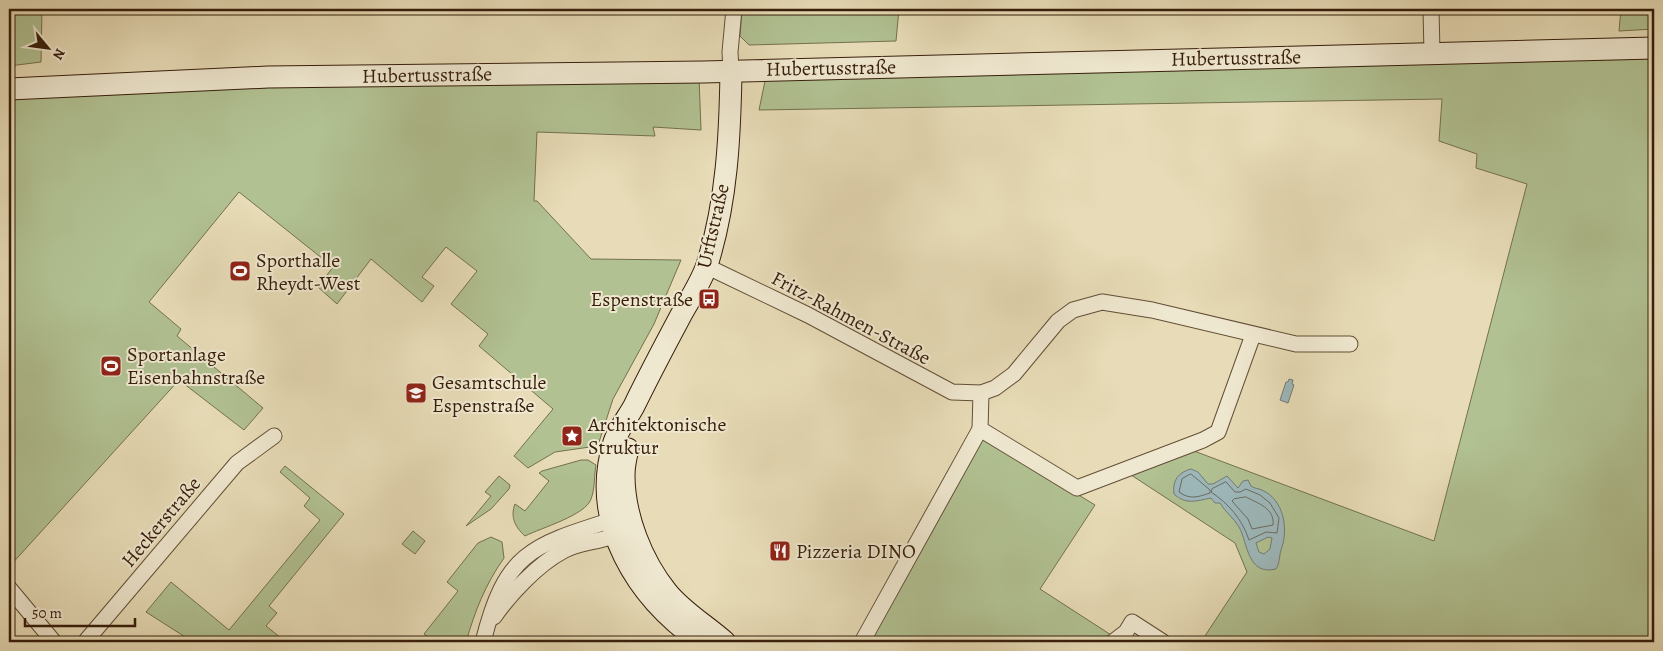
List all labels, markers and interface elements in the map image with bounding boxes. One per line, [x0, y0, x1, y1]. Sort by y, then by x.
north arrow [22, 22, 72, 72]
street label: Hubertusstraße [1171, 43, 1301, 73]
text: N [48, 45, 70, 63]
street label: Hubertusstraße [766, 53, 896, 83]
street label: Hubertusstraße [362, 60, 492, 90]
street label: Urftstraße [690, 181, 736, 271]
place label: Sporthalle Rheydt-West [256, 247, 361, 297]
sports icon: Sporthalle Rheydt-West [228, 259, 252, 283]
street label: Fritz-Rahmen-Straße [767, 265, 935, 371]
place label: Espenstraße [590, 286, 693, 313]
bus stop icon: Espenstraße [697, 287, 721, 311]
place label: Sportanlage Eisenbahnstraße [127, 341, 265, 391]
sports icon: Sportanlage Eisenbahnstraße [99, 354, 123, 378]
place label: Gesamtschule Espenstraße [432, 369, 546, 419]
school or university icon: Gesamtschule Espenstraße [404, 381, 428, 405]
place label: Architektonische Struktur [587, 411, 726, 461]
place icon: Architektonische Struktur [560, 424, 584, 448]
street label: Heckerstraße [115, 471, 207, 573]
place label: Pizzeria DINO [796, 538, 916, 565]
restaurant icon: Pizzeria DINO [768, 539, 792, 563]
scale bar [25, 596, 135, 628]
text: 50 m [32, 603, 62, 623]

